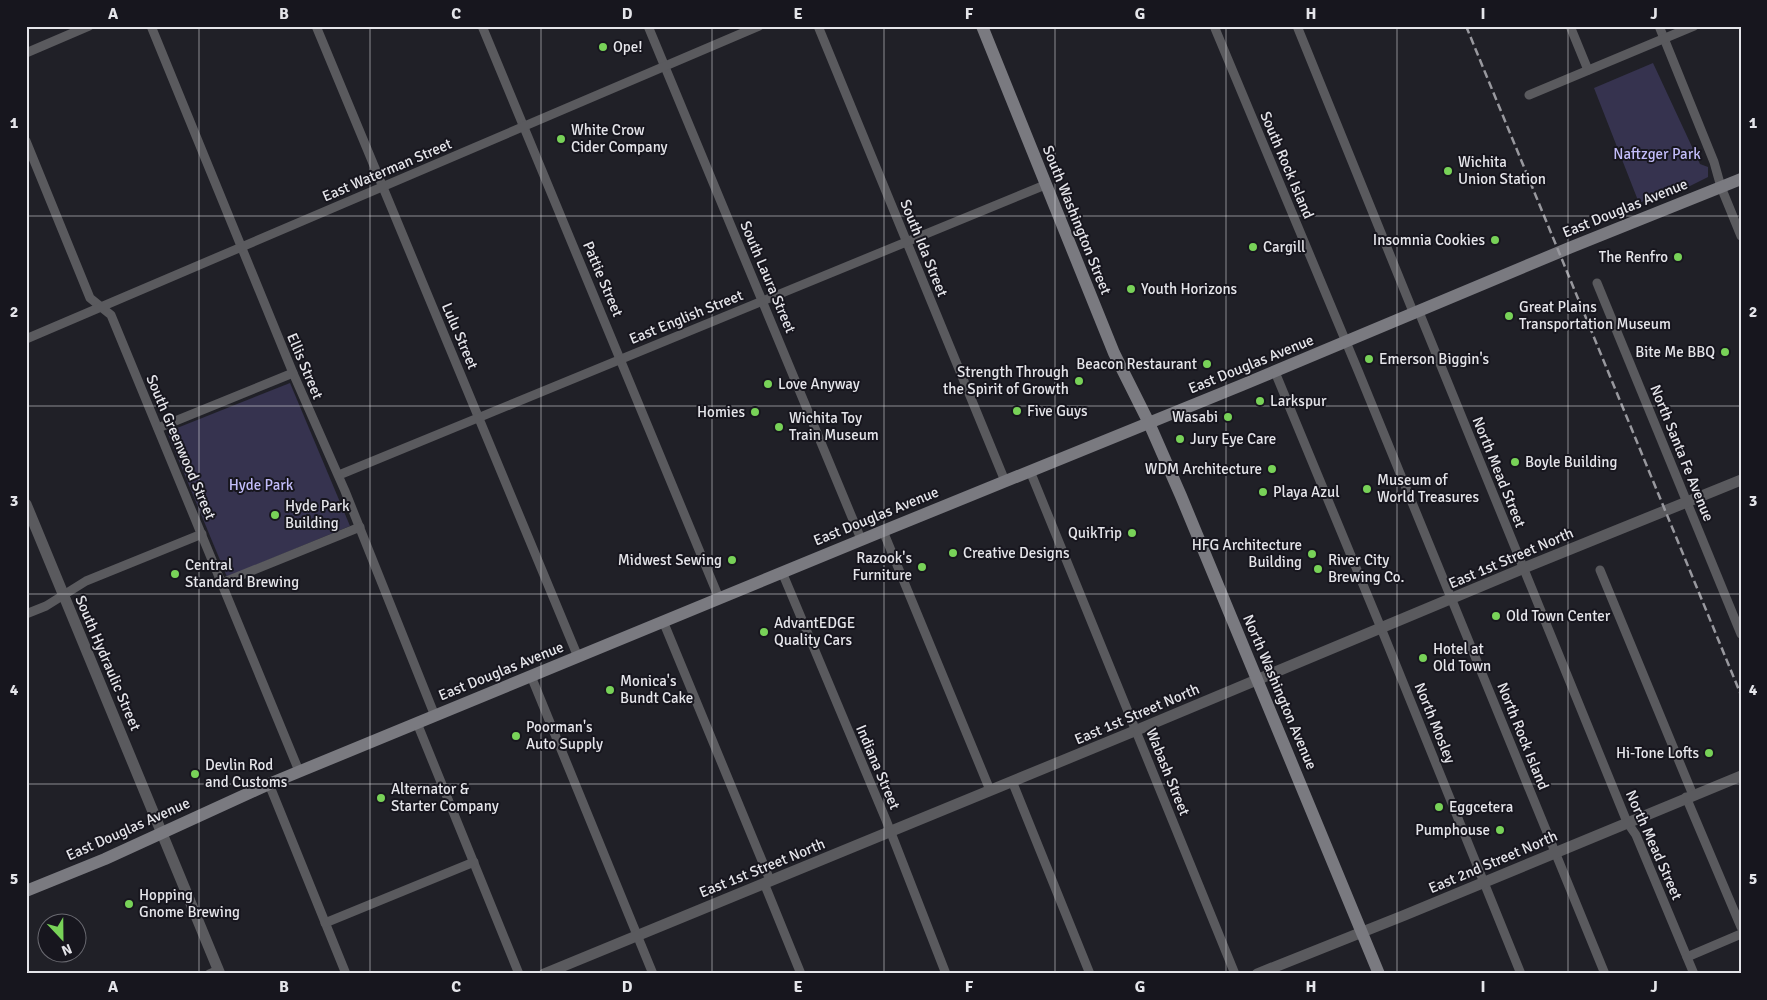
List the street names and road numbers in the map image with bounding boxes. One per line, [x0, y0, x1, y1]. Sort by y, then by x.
street label: South Rock Island [1256, 109, 1318, 221]
street label: East Waterman Street [320, 135, 454, 205]
street label: South Washington Street [1039, 143, 1115, 297]
street label: East Douglas Avenue [1560, 175, 1690, 241]
street label: South Ida Street [896, 197, 952, 299]
street label: South Laura Street [736, 218, 800, 336]
street label: Pattie Street [579, 239, 627, 319]
street label: East English Street [626, 286, 746, 348]
street label: Lulu Street [438, 300, 482, 372]
street label: Ellis Street [283, 330, 327, 402]
street label: East Douglas Avenue [1186, 331, 1316, 397]
street label: South Greenwood Street [142, 372, 220, 522]
street label: North Santa Fe Avenue [1646, 382, 1718, 524]
street label: North Mead Street [1469, 414, 1529, 530]
street label: East Douglas Avenue [811, 483, 941, 549]
street label: East 1st Street North [1446, 524, 1576, 592]
street label: South Hydraulic Street [71, 593, 145, 733]
street label: North Washington Avenue [1239, 612, 1321, 772]
street label: East Douglas Avenue [436, 638, 566, 704]
street label: East 1st Street North [1072, 680, 1202, 748]
street label: North Mosley [1411, 680, 1459, 766]
street label: North Rock Island [1493, 680, 1553, 792]
street label: Indiana Street [852, 722, 904, 812]
street label: Wabash Street [1142, 726, 1194, 818]
street label: North Mead Street [1622, 787, 1686, 903]
street label: East Douglas Avenue [63, 794, 193, 864]
street label: East 2nd Street North [1426, 827, 1560, 897]
street label: East 1st Street North [697, 835, 827, 901]

